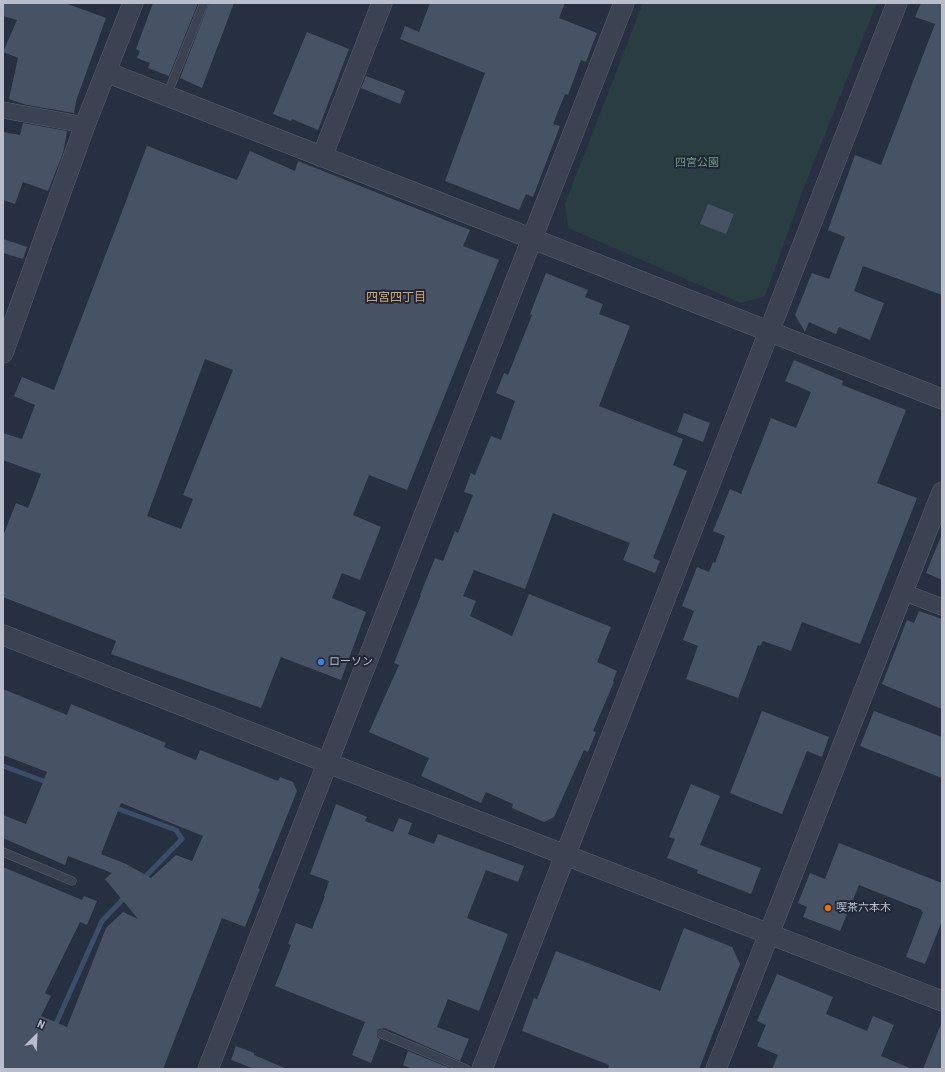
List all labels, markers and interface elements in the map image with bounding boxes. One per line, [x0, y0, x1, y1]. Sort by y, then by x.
park label: 四宮公園 [675, 156, 719, 170]
district label: 四宮四丁目 [366, 291, 426, 305]
place label: ローソン [329, 655, 373, 669]
marker: ローソン [316, 657, 326, 667]
place label: 喫茶六本木 [836, 901, 891, 915]
marker: 喫茶六本木 [823, 903, 833, 913]
north arrow [16, 1016, 56, 1056]
text: N [35, 1017, 47, 1032]

